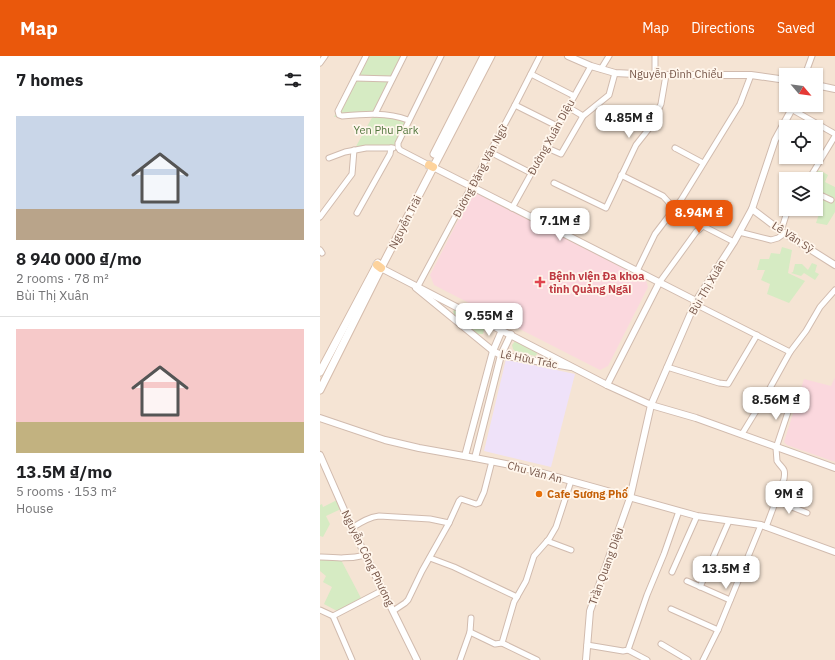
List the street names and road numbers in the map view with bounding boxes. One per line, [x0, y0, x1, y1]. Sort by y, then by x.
street label: Nguyễn Đình Chiểu [629, 67, 723, 81]
street label: Đường Xuân Diệu [524, 97, 578, 177]
street label: Đường Đặng Văn Ngữ [450, 121, 511, 220]
street label: Nguyễn Trãi [385, 193, 425, 251]
street label: Lê Văn Sỹ [769, 218, 817, 256]
street label: Bùi Thị Xuân [686, 257, 728, 317]
street label: Lê Hữu Trác [499, 347, 559, 372]
street label: Chu Văn An [506, 458, 564, 486]
street label: Nguyễn Công Phương [339, 508, 397, 608]
street label: Trần Quang Diệu [585, 525, 627, 607]

